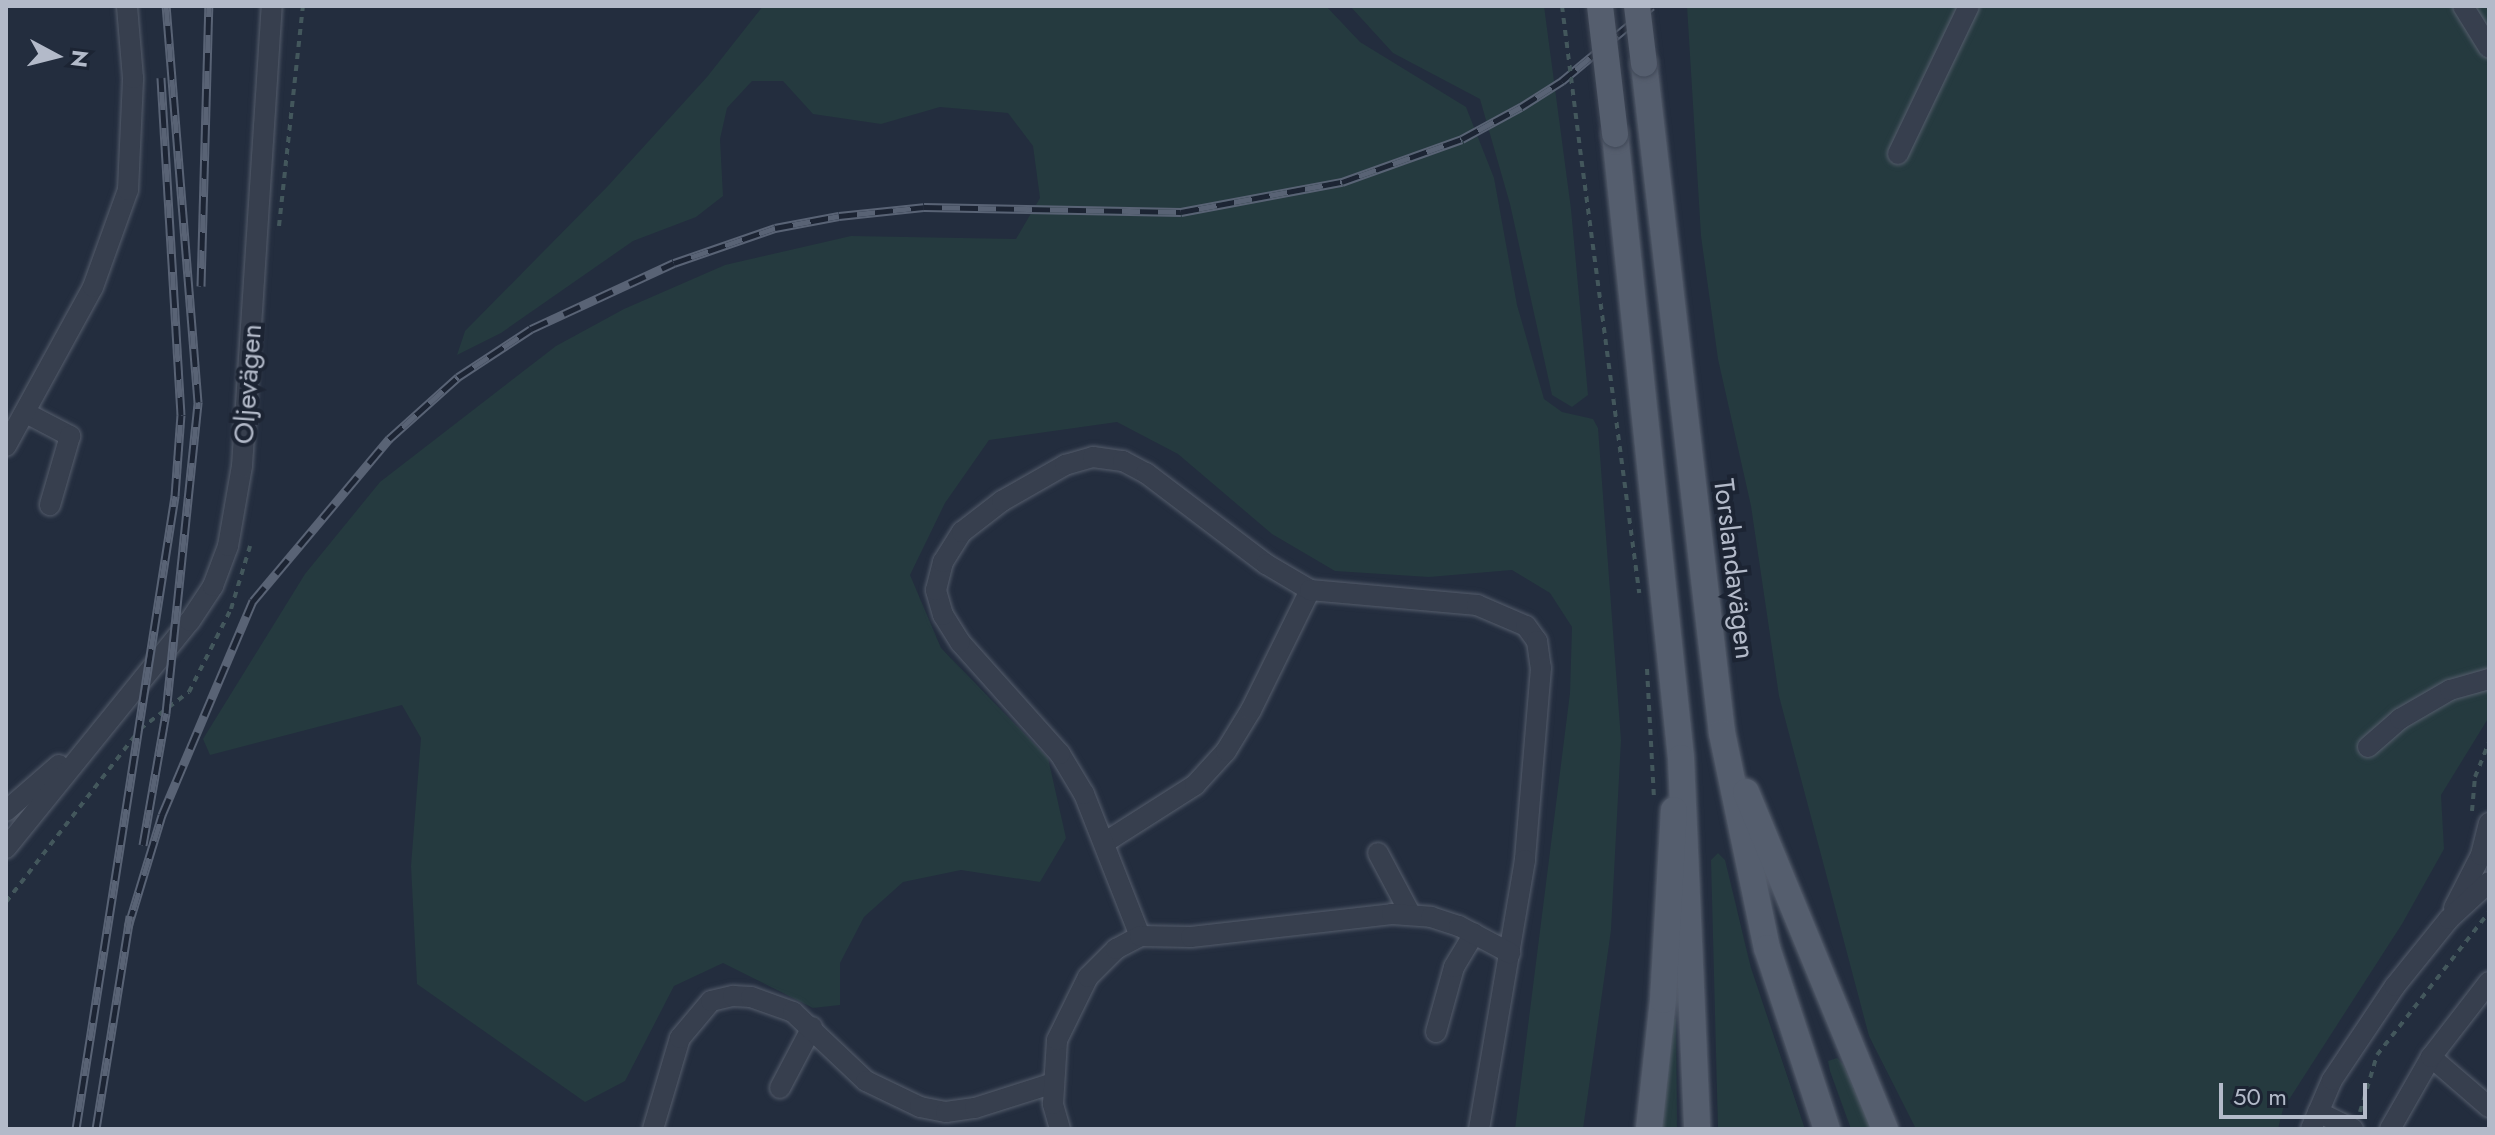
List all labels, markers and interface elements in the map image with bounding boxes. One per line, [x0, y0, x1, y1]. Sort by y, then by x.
north arrow [16, 16, 96, 96]
text: N [63, 48, 97, 70]
street label: Oljevägen [227, 323, 269, 445]
street label: Torslandavägen [1706, 477, 1762, 661]
scale bar [2223, 1067, 2371, 1117]
text: 50 m [2233, 1079, 2287, 1114]

